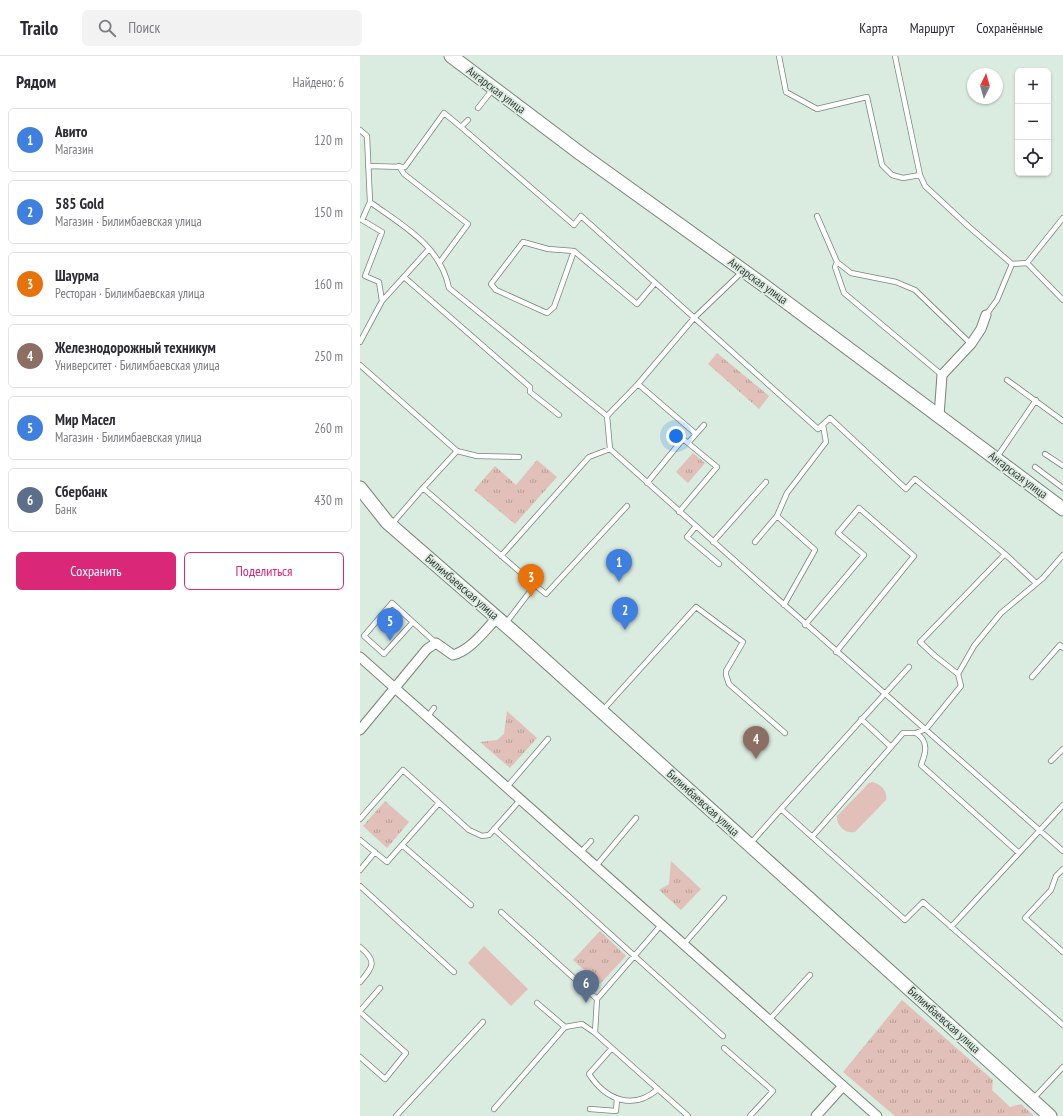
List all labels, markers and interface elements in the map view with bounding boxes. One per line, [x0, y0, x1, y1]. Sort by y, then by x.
search box [82, 10, 362, 46]
text: Trailo [20, 16, 58, 40]
icon: search [96, 17, 118, 39]
text: Поиск [128, 18, 160, 37]
text: Карта [859, 19, 888, 37]
text: Маршрут [910, 19, 954, 37]
text: Сохранённые [976, 19, 1043, 37]
street label: Ангарская улица [464, 63, 529, 117]
north arrow [967, 68, 1003, 104]
map controls [1015, 68, 1051, 176]
button: + [1015, 68, 1051, 104]
text: Рядом [16, 71, 56, 93]
text: Найдено: 6 [293, 74, 344, 91]
button: − [1015, 104, 1051, 140]
text: Авито [55, 122, 87, 141]
text: 1 [27, 132, 33, 149]
text: 120 m [314, 132, 343, 149]
button: locate [1015, 140, 1051, 176]
text: Магазин [55, 141, 93, 158]
text: 585 Gold [55, 194, 104, 213]
text: 2 [27, 204, 33, 221]
text: 150 m [314, 204, 343, 221]
text: Магазин · Билимбаевская улица [55, 213, 202, 230]
street label: Ангарская улица [726, 254, 791, 307]
text: Шаурма [55, 266, 99, 285]
text: 3 [27, 276, 33, 293]
text: 160 m [314, 276, 343, 293]
text: Ресторан · Билимбаевская улица [55, 285, 205, 302]
text: Железнодорожный техникум [55, 338, 216, 357]
text: 4 [27, 348, 33, 365]
text: 250 m [314, 348, 343, 365]
text: Университет · Билимбаевская улица [55, 357, 220, 374]
text: Мир Масел [55, 410, 116, 429]
text: 5 [27, 420, 33, 437]
text: 260 m [314, 420, 343, 437]
your location [666, 426, 686, 446]
text: Магазин · Билимбаевская улица [55, 429, 202, 446]
street label: Ангарская улица [986, 448, 1051, 502]
text: Сбербанк [55, 482, 107, 501]
text: 6 [27, 492, 33, 509]
text: 430 m [314, 492, 343, 509]
text: Банк [55, 501, 77, 518]
pin: 1 [606, 549, 632, 582]
street label: Билимбаевская улица [423, 551, 502, 623]
button: Сохранить [16, 552, 176, 590]
button: Поделиться [184, 552, 344, 590]
pin: 3 [518, 564, 544, 597]
pin: 2 [612, 597, 638, 630]
pin: 5 [377, 608, 403, 641]
pin: 4 [743, 726, 769, 759]
street label: Билимбаевская улица [664, 766, 743, 839]
pin: 6 [573, 970, 599, 1003]
street label: Билимбаевская улица [905, 983, 984, 1056]

